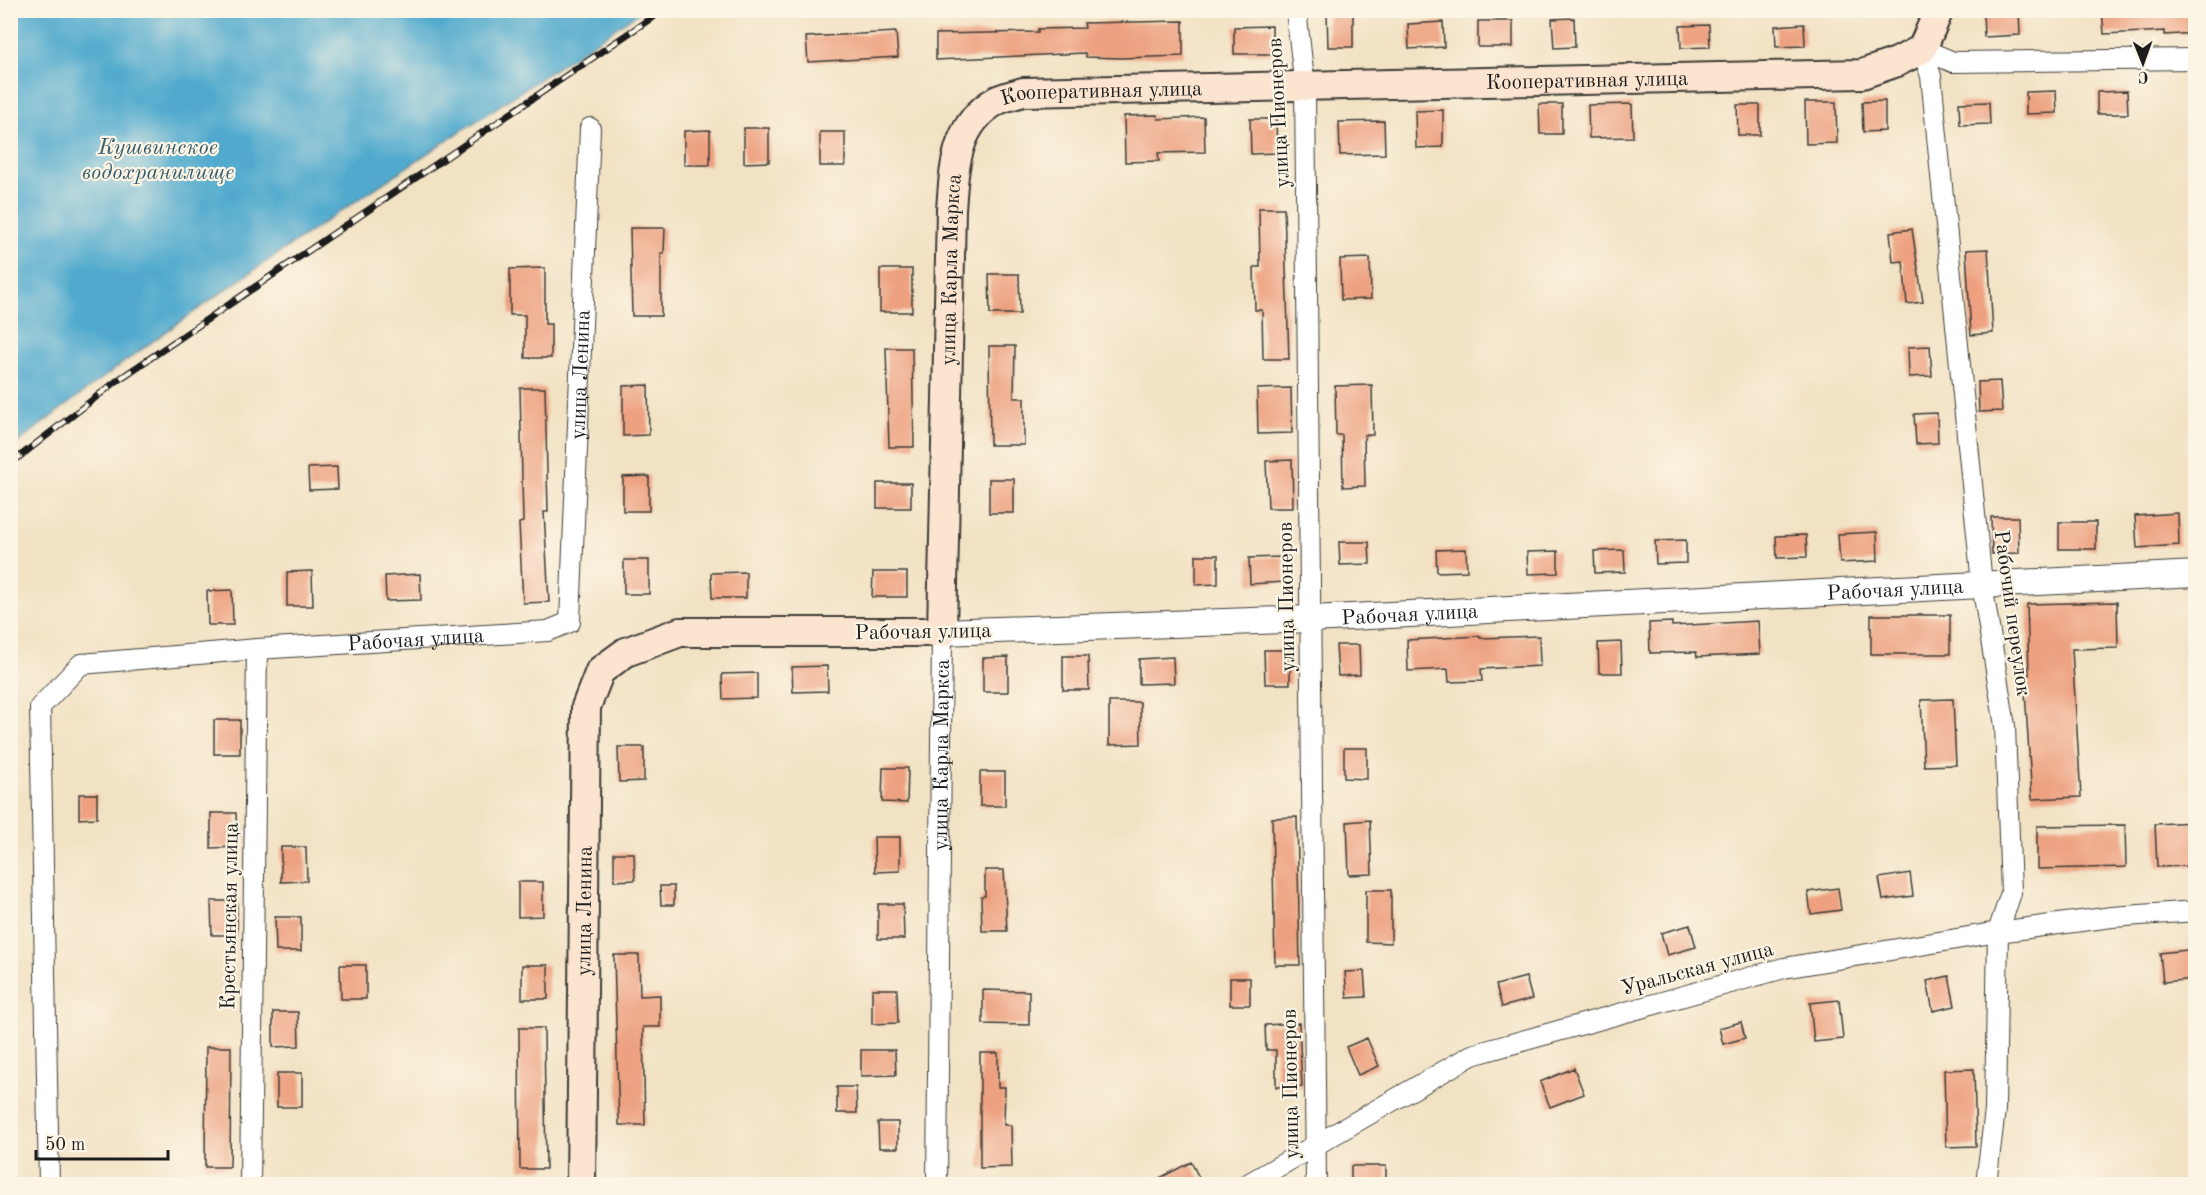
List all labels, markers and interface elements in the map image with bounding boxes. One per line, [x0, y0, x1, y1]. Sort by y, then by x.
north arrow [2113, 33, 2173, 93]
street label: улица Пионеров [1265, 37, 1294, 189]
text: С [2138, 68, 2149, 84]
street label: Кооперативная улица [1486, 69, 1688, 94]
street label: Кооперативная улица [998, 79, 1203, 110]
water label: Кушвинское водохранилище [82, 137, 234, 184]
street label: улица Карла Маркса [939, 173, 966, 366]
street label: улица Ленина [568, 309, 595, 440]
street label: улица Пионеров [1276, 522, 1299, 672]
street label: Рабочий переулок [1989, 529, 2034, 698]
street label: Рабочая улица [1826, 577, 1964, 605]
street label: Рабочая улица [1341, 602, 1479, 629]
street label: Рабочая улица [854, 621, 992, 644]
street label: Рабочая улица [347, 626, 485, 655]
street label: улица Карла Маркса [931, 659, 954, 851]
street label: Крестьянская улица [218, 822, 243, 1010]
street label: улица Ленина [574, 846, 597, 976]
street label: Уральская улица [1619, 939, 1776, 1000]
street label: улица Пионеров [1280, 1009, 1303, 1159]
scale bar [36, 1123, 168, 1161]
text: 50 m [45, 1136, 85, 1154]

